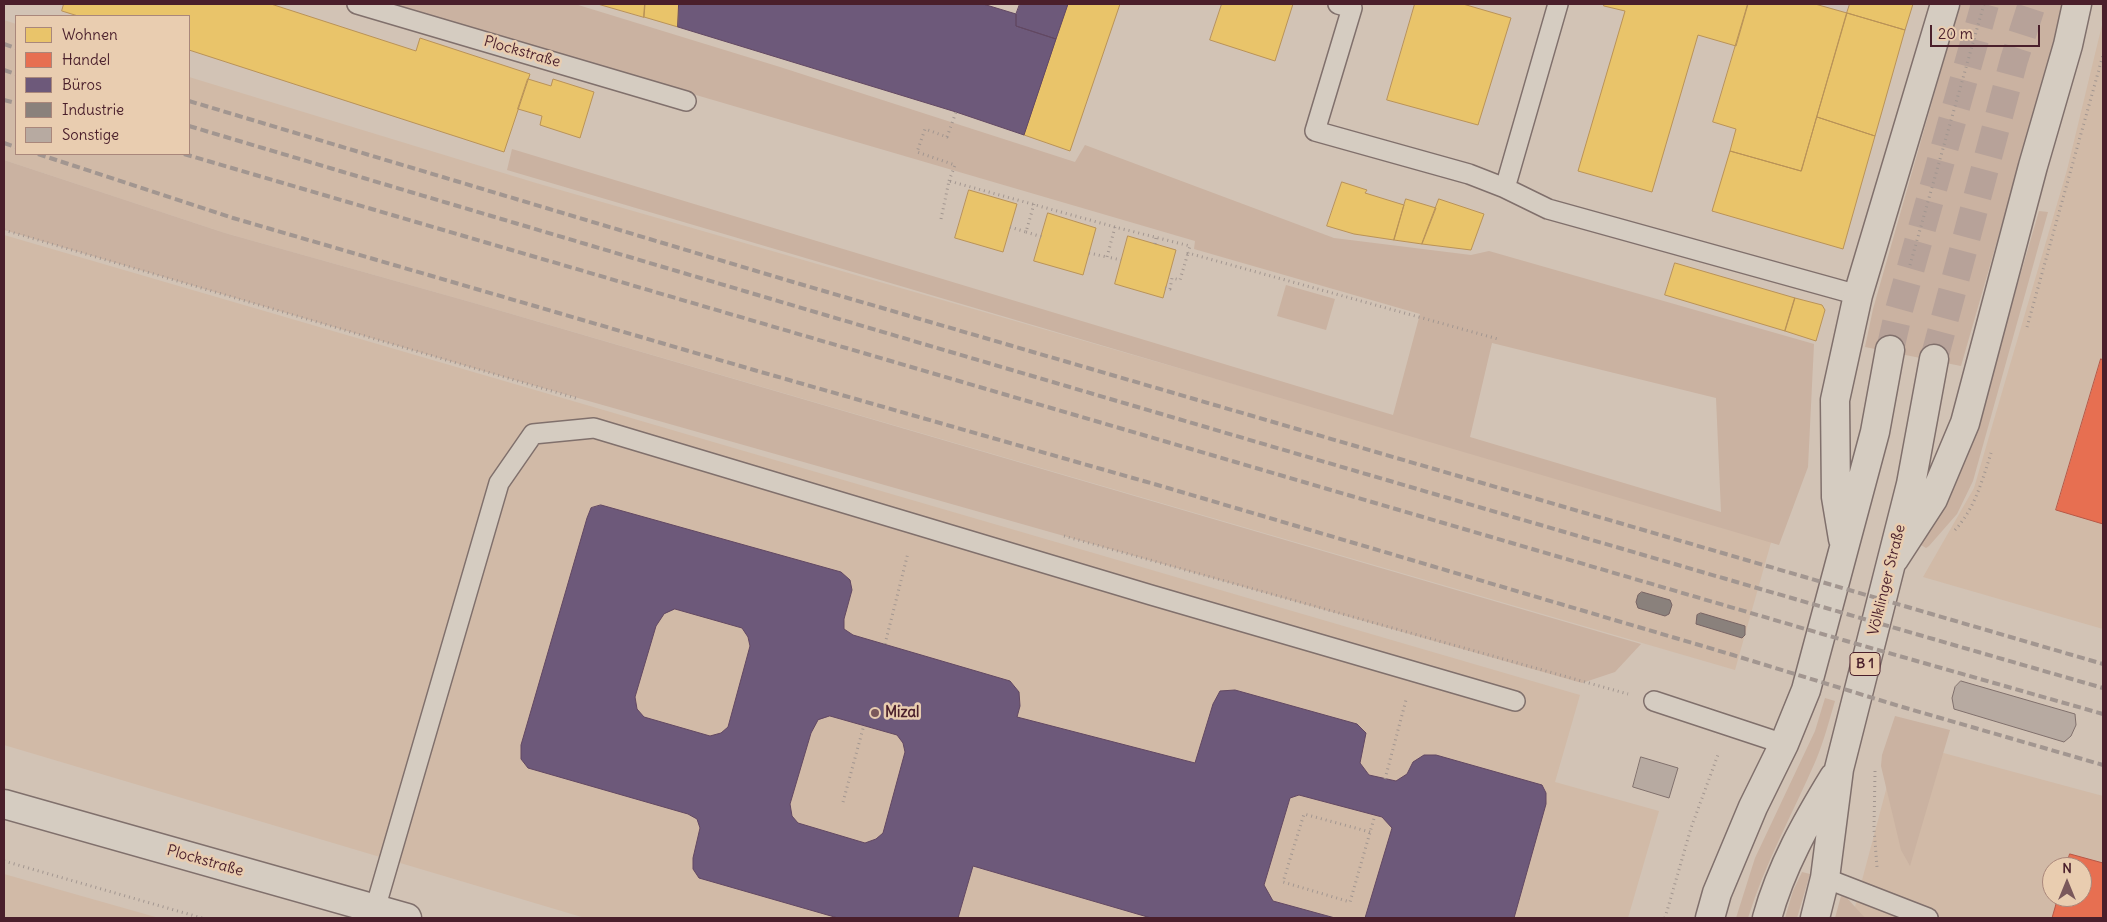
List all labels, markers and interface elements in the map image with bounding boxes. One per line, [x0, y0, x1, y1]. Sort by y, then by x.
legend [15, 15, 190, 155]
scale bar [1932, 15, 2042, 47]
text: 20 m [1938, 24, 1973, 43]
text: Wohnen [62, 25, 118, 44]
street label: Plockstraße [482, 32, 562, 72]
text: Handel [62, 50, 110, 69]
text: Büros [62, 75, 102, 94]
text: Industrie [62, 100, 124, 119]
text: Sonstige [62, 125, 119, 144]
street label: Völklinger Straße [1865, 523, 1909, 637]
road number: B 1 [1850, 652, 1880, 676]
place label: Mizal [885, 704, 919, 722]
marker: Mizal [869, 707, 881, 719]
street label: Plockstraße [165, 841, 245, 881]
north arrow [2042, 857, 2092, 907]
text: N [2062, 859, 2072, 877]

